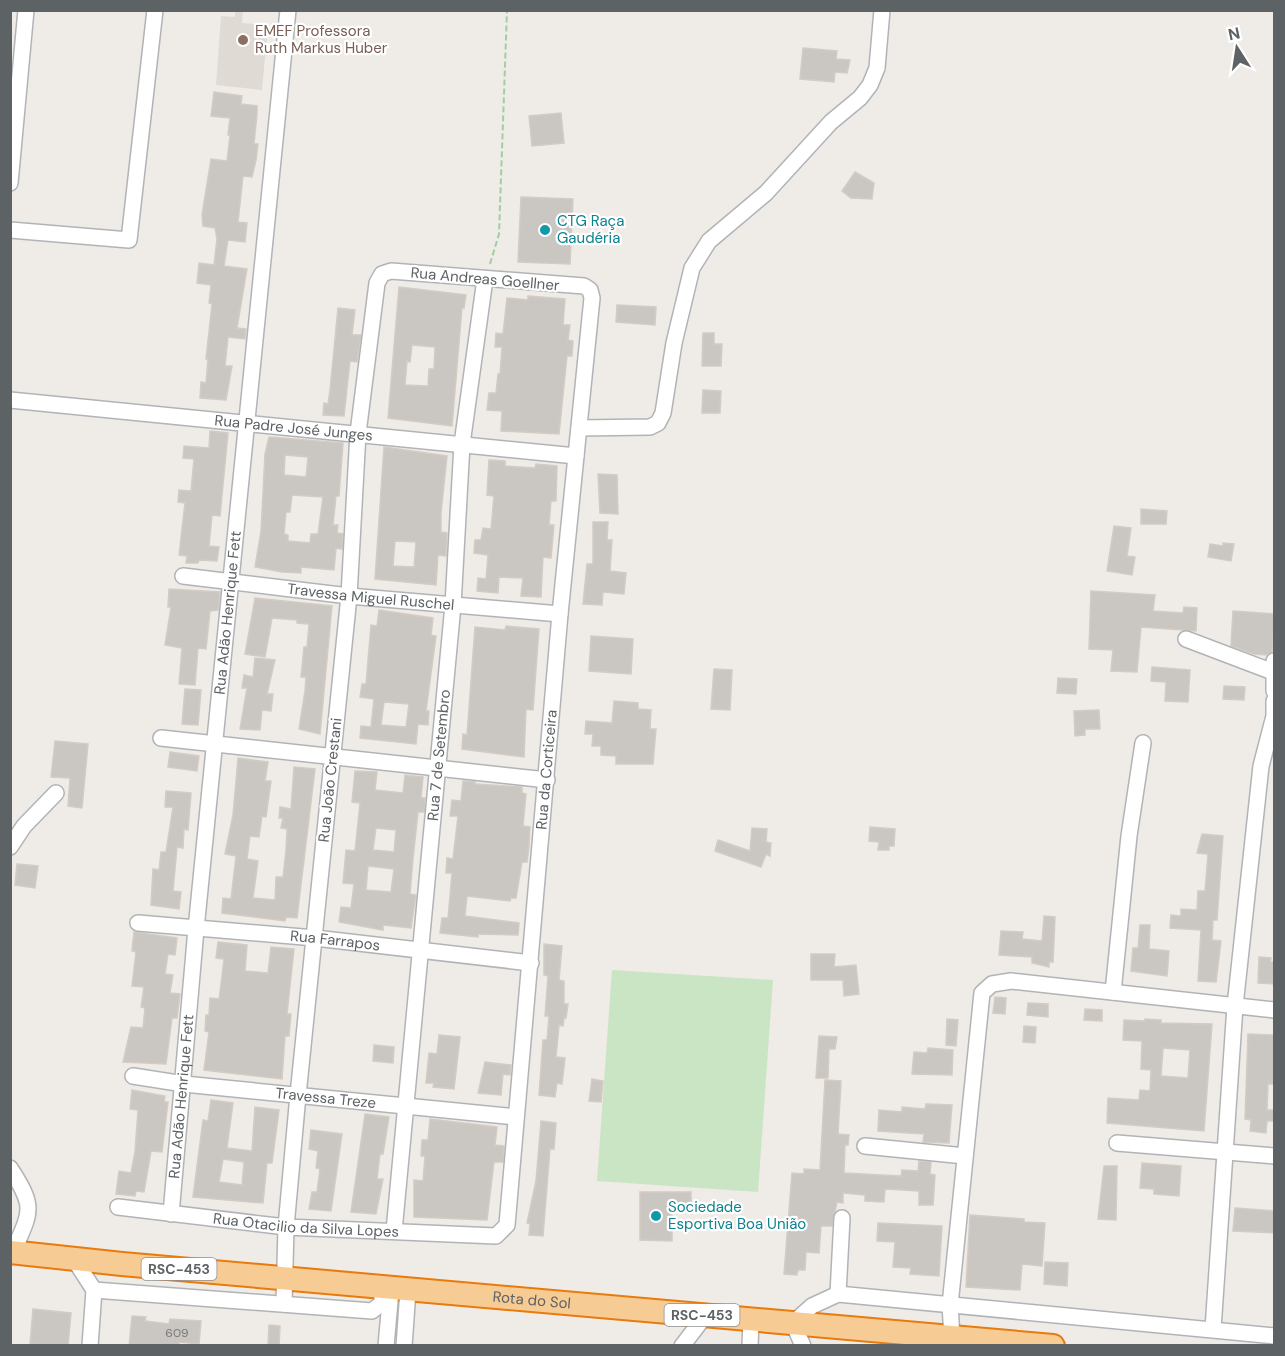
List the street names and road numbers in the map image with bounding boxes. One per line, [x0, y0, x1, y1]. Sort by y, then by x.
street label: Rua Andreas Goellner [410, 263, 561, 296]
street label: Rua Padre José Junges [214, 410, 374, 446]
street label: Rua Adão Henrique Fett [210, 530, 246, 696]
street label: Travessa Miguel Ruschel [286, 579, 455, 615]
street label: Rua 7 de Setembro [423, 688, 455, 822]
street label: Rua da Corticeira [531, 709, 562, 831]
street label: Rua João Crestani [314, 717, 346, 843]
street label: Rua Farrapos [289, 926, 381, 955]
street label: Rua Adão Henrique Fett [164, 1013, 198, 1179]
street label: Travessa Treze [274, 1083, 377, 1113]
street label: Rua Otacilio da Silva Lopes [212, 1208, 399, 1242]
road number: RSC-453 [142, 1258, 216, 1280]
street label: Rota do Sol [492, 1287, 572, 1313]
road number: RSC-453 [664, 1304, 740, 1326]

